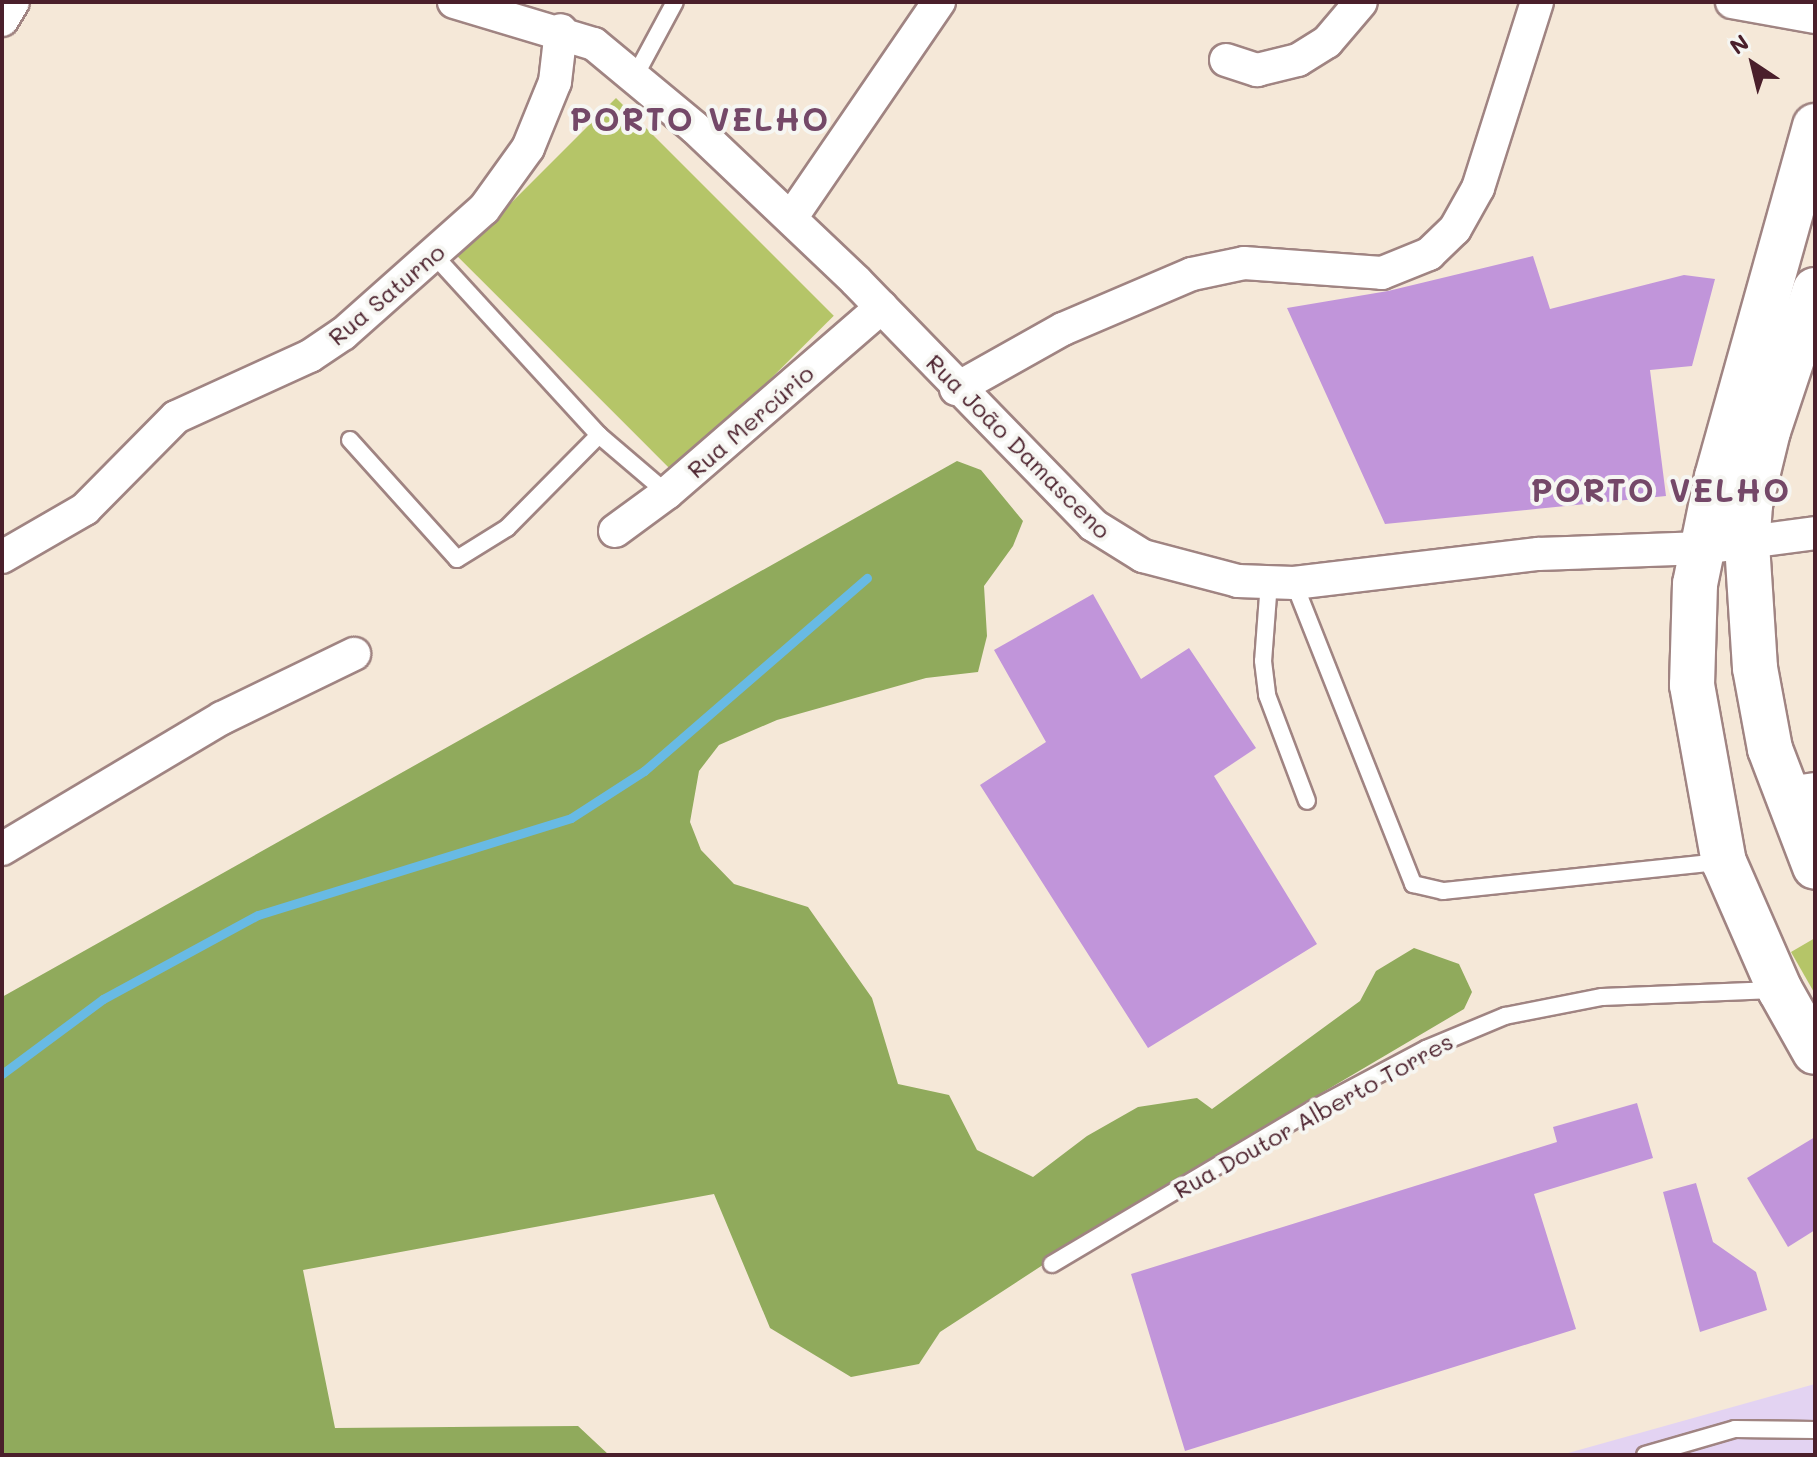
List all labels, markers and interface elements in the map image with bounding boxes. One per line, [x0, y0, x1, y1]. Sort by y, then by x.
north arrow [1713, 24, 1793, 104]
text: N [1724, 27, 1754, 61]
district label: PORTO VELHO [570, 99, 830, 137]
street label: Rua Saturno [322, 237, 450, 351]
street label: Rua João Damasceno [921, 348, 1117, 544]
street label: Rua Mercúrio [681, 358, 819, 484]
district label: PORTO VELHO [1531, 470, 1791, 508]
street label: Rua Doutor Alberto Torres [1168, 1026, 1458, 1204]

